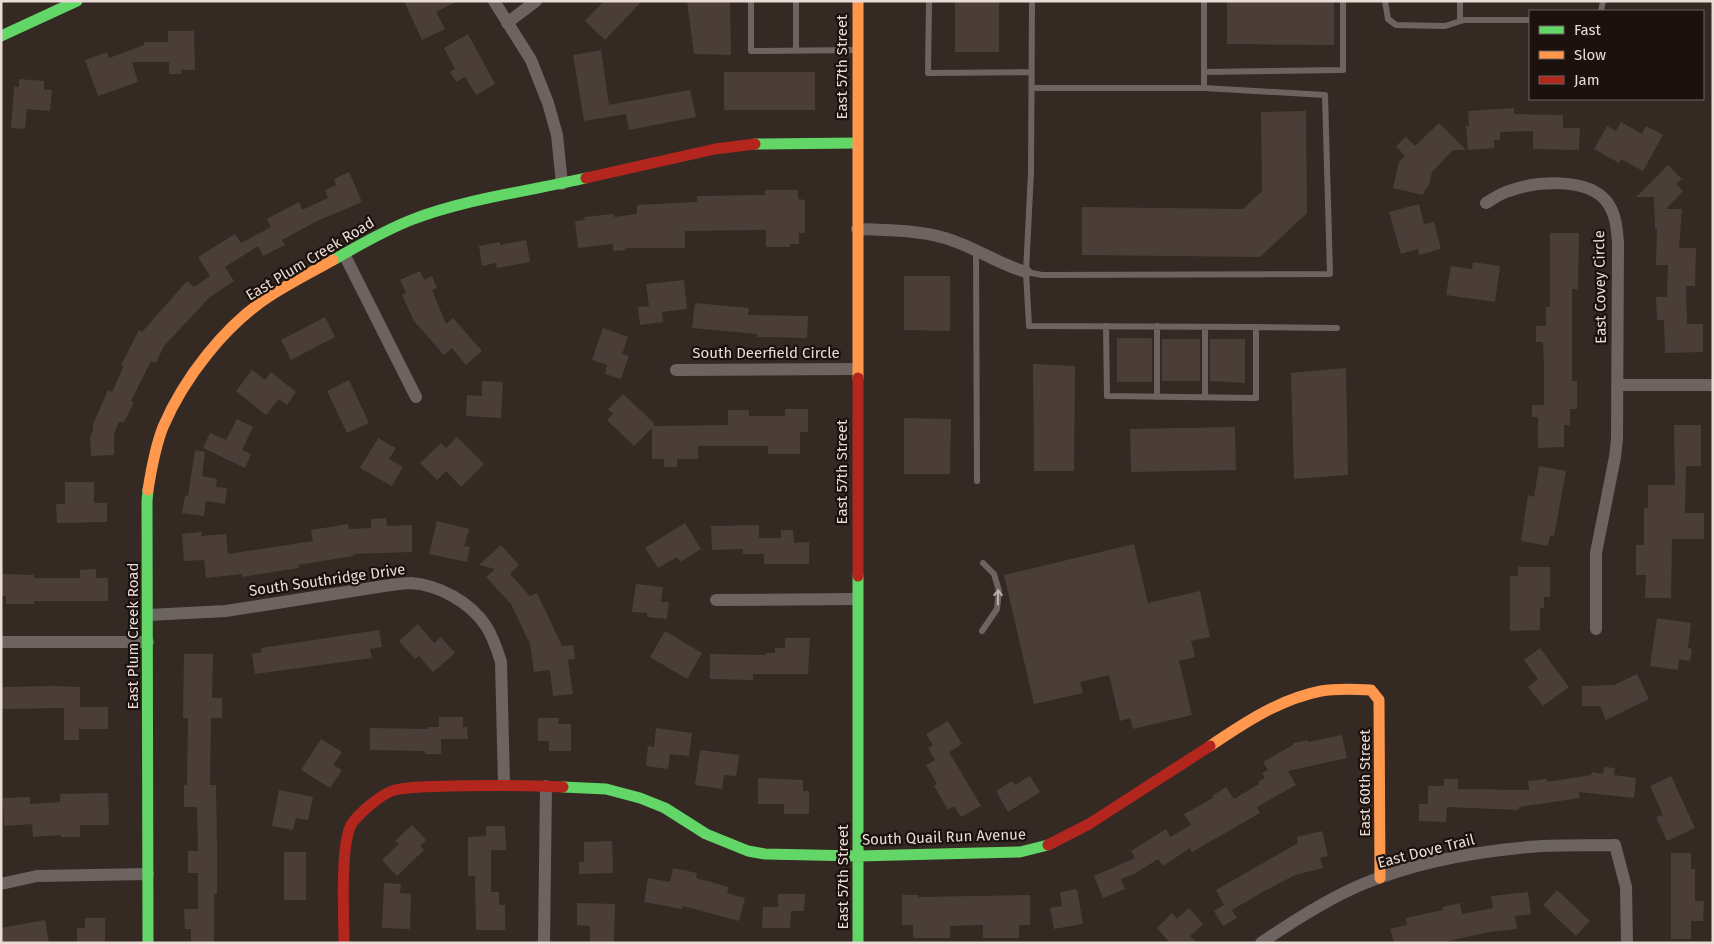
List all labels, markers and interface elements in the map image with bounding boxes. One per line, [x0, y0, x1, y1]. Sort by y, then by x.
legend [1529, 10, 1704, 100]
street label: East 57th Street [833, 14, 851, 119]
text: Fast [1574, 21, 1601, 39]
text: Slow [1574, 46, 1606, 64]
text: Jam [1574, 71, 1600, 89]
street label: East Plum Creek Road [242, 213, 378, 305]
street label: East Covey Circle [1590, 230, 1610, 344]
street label: South Deerfield Circle [692, 344, 840, 362]
street label: East 57th Street [833, 419, 851, 524]
street label: South Southridge Drive [248, 560, 406, 600]
street label: East Plum Creek Road [124, 563, 142, 709]
one-way arrow [993, 589, 1003, 606]
street label: East 60th Street [1356, 729, 1374, 837]
street label: East 57th Street [834, 824, 852, 929]
street label: South Quail Run Avenue [862, 825, 1026, 849]
street label: East Dove Trail [1376, 830, 1477, 872]

